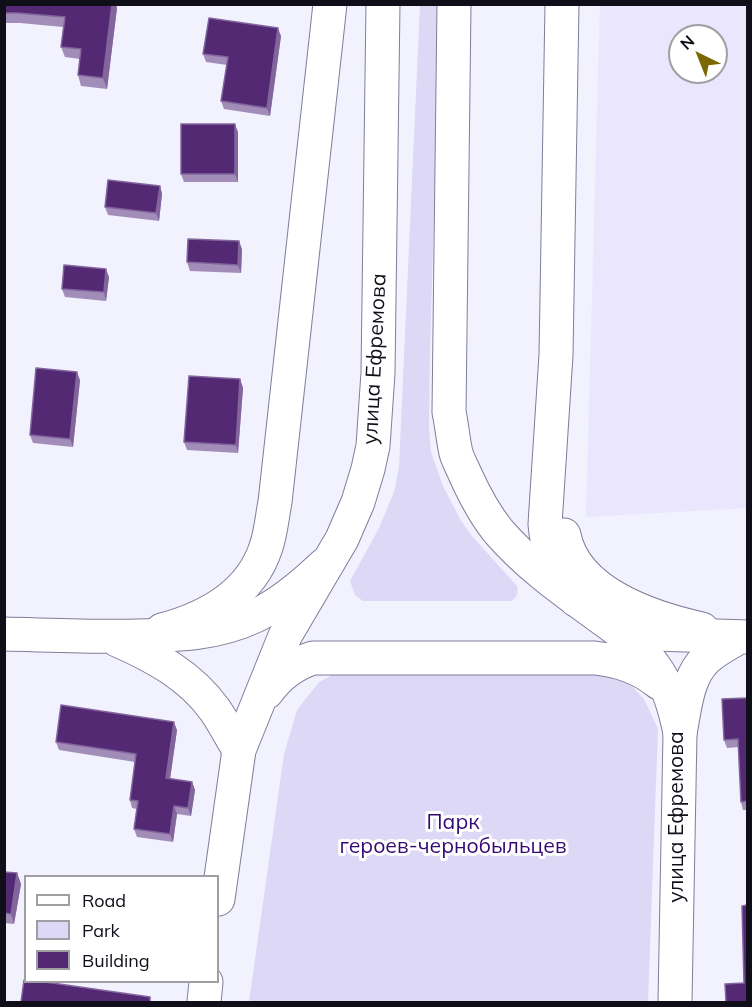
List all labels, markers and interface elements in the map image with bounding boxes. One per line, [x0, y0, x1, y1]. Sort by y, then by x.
north arrow [668, 24, 728, 84]
text: N [676, 31, 698, 54]
street label: улица Ефремова [358, 273, 392, 445]
street label: улица Ефремова [664, 731, 690, 903]
park label: Парк героев-чернобыльцев [339, 810, 567, 860]
legend [24, 875, 219, 983]
text: Road [82, 889, 126, 912]
text: Park [82, 919, 120, 942]
text: Building [82, 949, 150, 972]

